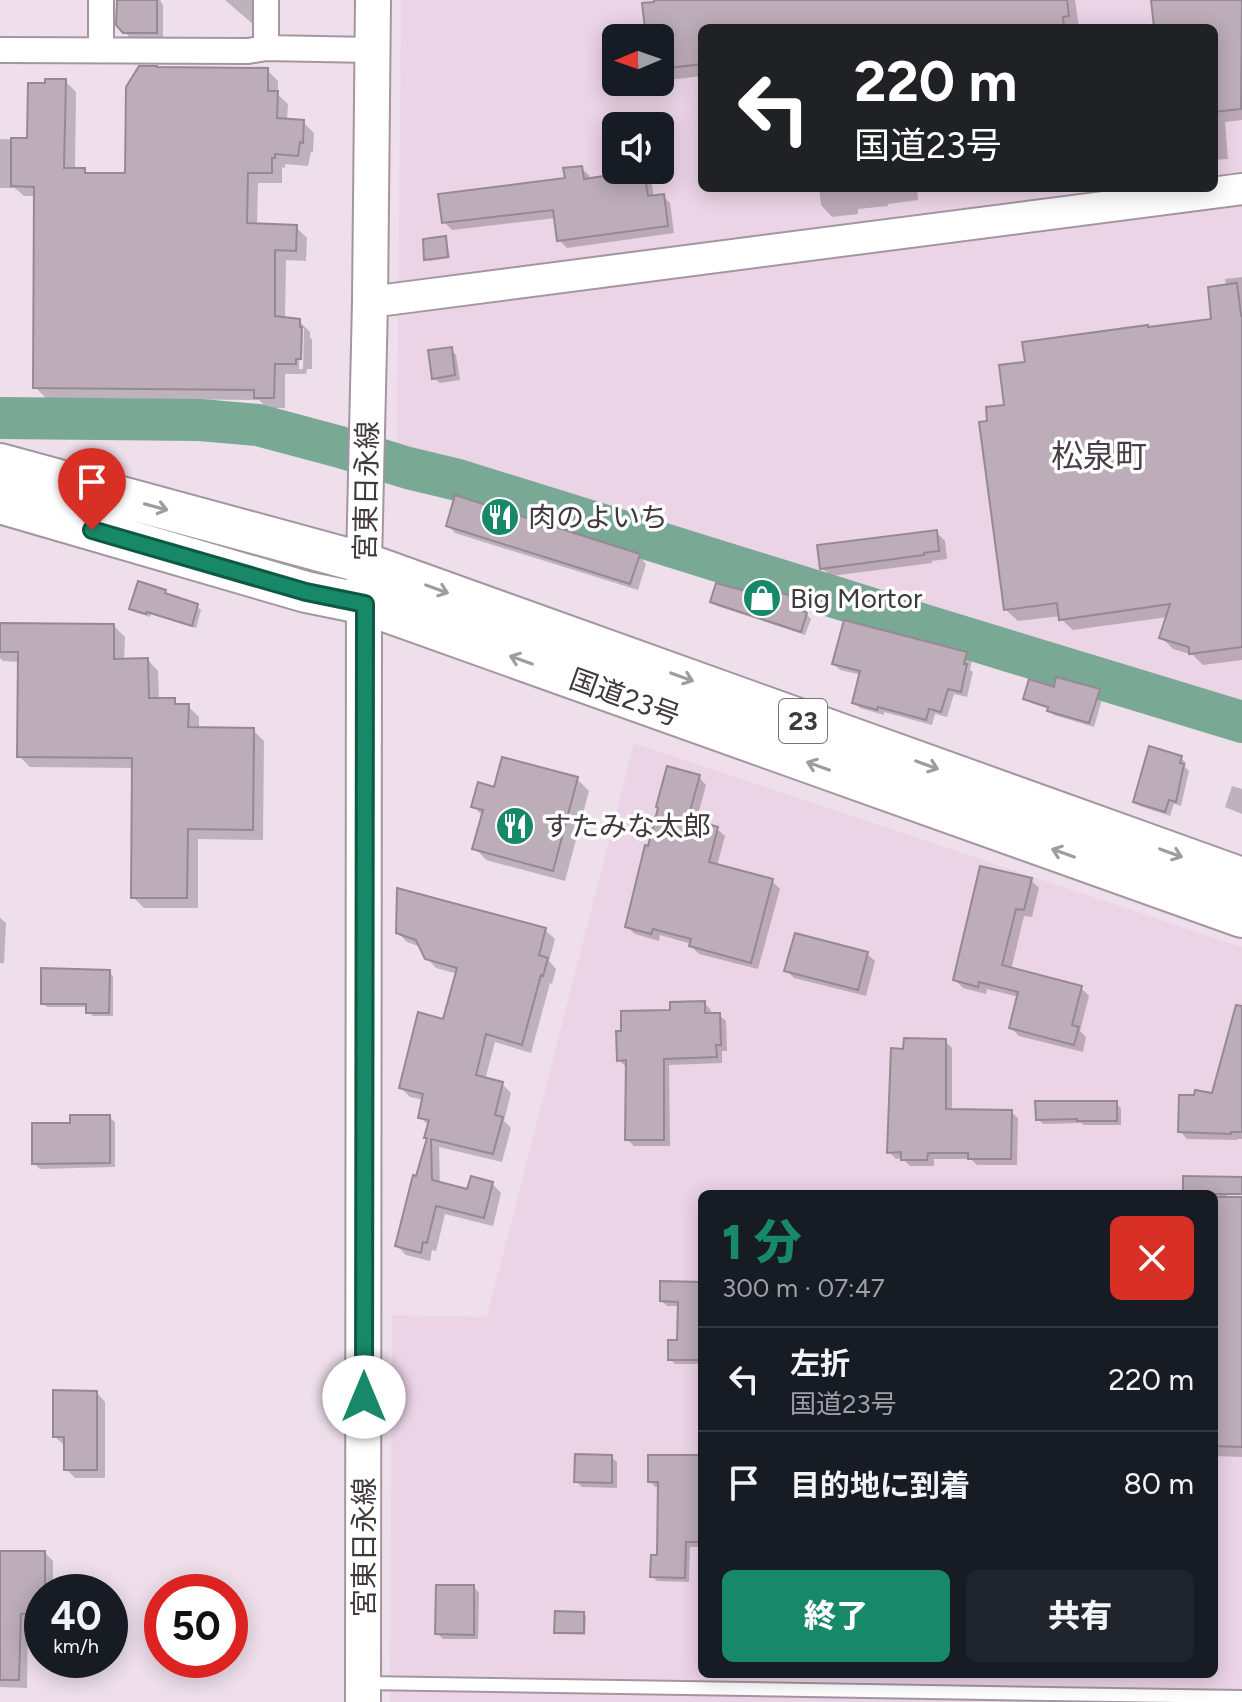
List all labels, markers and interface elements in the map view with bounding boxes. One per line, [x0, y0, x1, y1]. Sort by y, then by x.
north arrow [602, 24, 674, 96]
map controls [602, 24, 674, 184]
text: 220 m [854, 48, 1017, 115]
icon: left [722, 56, 826, 160]
button: sound [602, 112, 674, 184]
text: 国道23号 [854, 124, 1002, 167]
street label: 宮東日永線 [348, 421, 384, 561]
district label: 松泉町 [1051, 437, 1147, 475]
pin [58, 448, 126, 530]
icon: arrive [70, 460, 114, 504]
restaurant icon: 肉のよいち [479, 496, 521, 538]
one-way arrow [143, 500, 169, 515]
place label: 肉のよいち [528, 500, 668, 534]
shop icon: Big Mortor [741, 577, 783, 619]
place label: Big Mortor [790, 581, 923, 615]
one-way arrow [424, 583, 449, 598]
one-way arrow [508, 651, 533, 666]
street label: 国道23号 [565, 661, 685, 733]
one-way arrow [669, 671, 694, 686]
road number: 23 [779, 699, 827, 743]
one-way arrow [806, 758, 831, 772]
one-way arrow [914, 759, 938, 773]
restaurant icon: すたみな太郎 [494, 805, 536, 847]
place label: すたみな太郎 [543, 809, 711, 843]
one-way arrow [1051, 845, 1076, 860]
one-way arrow [1159, 847, 1183, 861]
text: 1 分 [722, 1213, 802, 1271]
button: close [1110, 1216, 1194, 1300]
text: 300 m · 07:47 [722, 1272, 885, 1304]
text: 左折 [790, 1345, 850, 1382]
position arrow [322, 1355, 406, 1439]
icon: left [722, 1357, 766, 1401]
text: 220 m [1108, 1361, 1194, 1398]
text: 国道23号 [790, 1388, 897, 1420]
icon: arrive [722, 1461, 766, 1505]
text: 80 m [1123, 1465, 1194, 1502]
text: 目的地に到着 [790, 1467, 970, 1504]
street label: 宮東日永線 [347, 1477, 381, 1617]
button: 終了 [722, 1570, 950, 1662]
button: 共有 [966, 1570, 1194, 1662]
speed limit sign: 50 [144, 1574, 248, 1678]
text: 40 [50, 1592, 102, 1640]
text: km/h [53, 1634, 99, 1658]

